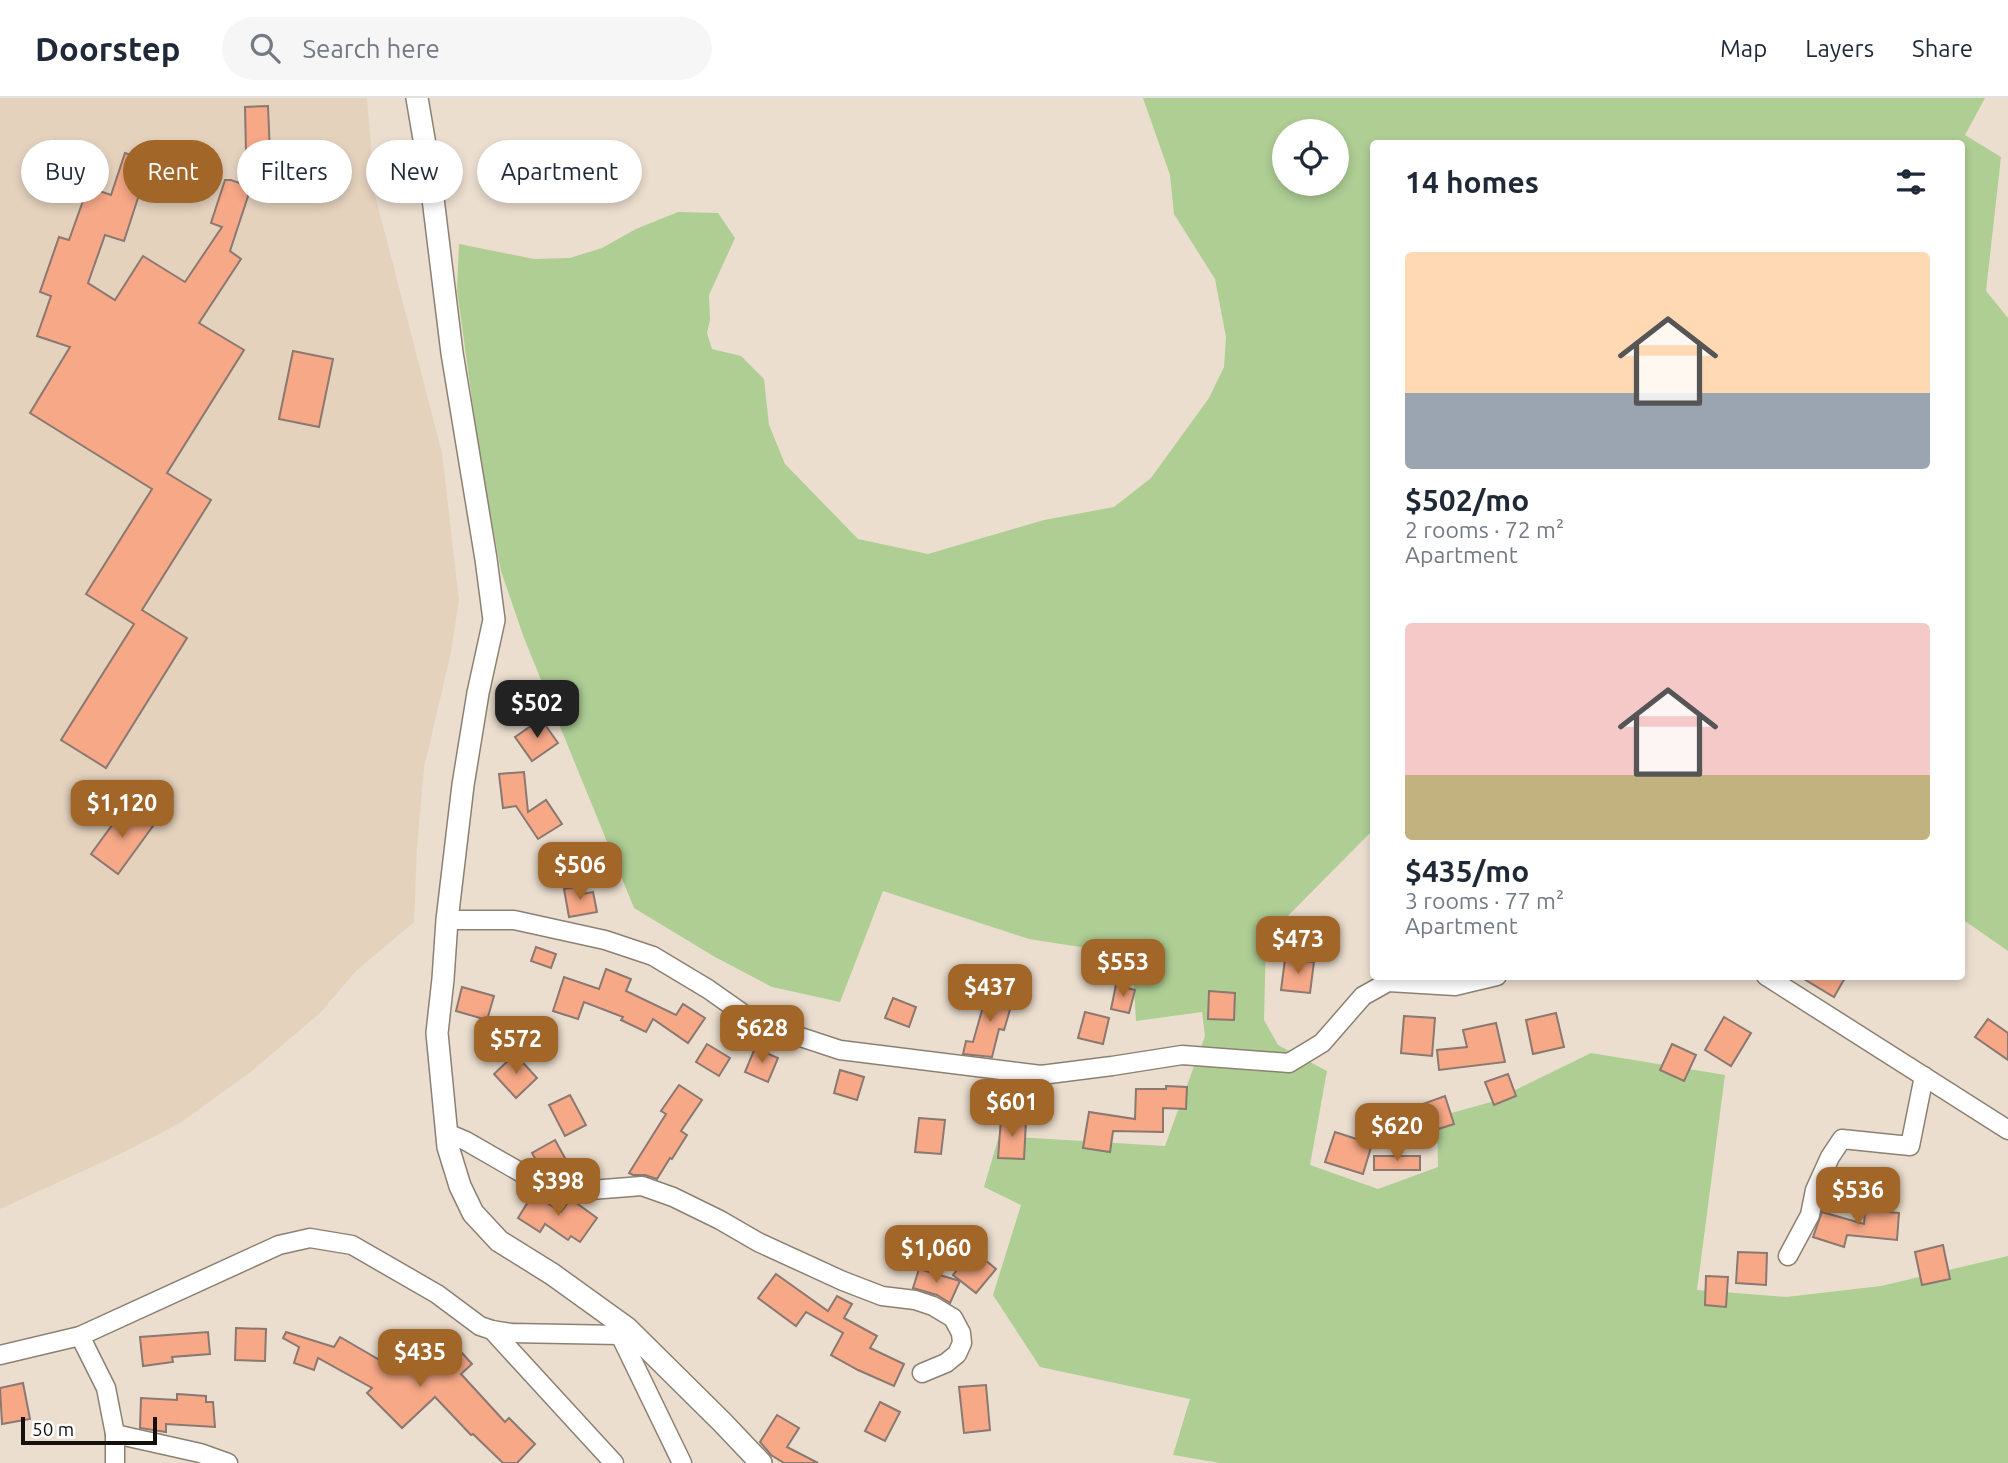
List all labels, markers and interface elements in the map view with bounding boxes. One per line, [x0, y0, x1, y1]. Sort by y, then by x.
search box [222, 17, 712, 80]
icon: search [246, 29, 284, 67]
text: Doorstep [35, 30, 180, 67]
text: Search here [302, 34, 440, 63]
text: Map [1720, 35, 1767, 62]
text: Layers [1805, 35, 1874, 62]
text: Share [1912, 35, 1973, 62]
map controls [1272, 119, 1349, 196]
button: locate [1272, 119, 1349, 196]
chip: Buy [21, 140, 109, 203]
chip: Rent [123, 140, 223, 203]
chip: Filters [237, 140, 352, 203]
chip: New [366, 140, 463, 203]
chip: Apartment [477, 140, 642, 203]
icon: filters [1892, 163, 1930, 201]
text: 14 homes [1405, 165, 1539, 199]
icon: home [1605, 298, 1731, 424]
text: $502/mo [1405, 483, 1529, 517]
text: 2 rooms · 72 m² [1405, 517, 1564, 542]
text: Apartment [1405, 542, 1518, 567]
icon: home [1605, 669, 1731, 795]
pin: $502 [496, 680, 578, 740]
text: $502 [511, 690, 563, 715]
pin: $1,120 [65, 780, 179, 840]
text: $1,120 [87, 790, 157, 815]
pin: $506 [539, 842, 621, 902]
text: $506 [554, 852, 606, 877]
text: $435/mo [1405, 854, 1529, 888]
text: 3 rooms · 77 m² [1405, 888, 1564, 913]
text: Apartment [1405, 913, 1518, 938]
pin: $473 [1257, 916, 1339, 976]
text: $473 [1272, 926, 1324, 951]
pin: $553 [1082, 940, 1164, 999]
text: $553 [1097, 949, 1149, 974]
pin: $437 [949, 964, 1031, 1024]
text: $437 [964, 974, 1016, 999]
pin: $628 [721, 1006, 803, 1065]
text: $628 [736, 1015, 788, 1040]
pin: $572 [475, 1016, 557, 1076]
text: $572 [490, 1026, 542, 1051]
pin: $601 [971, 1080, 1053, 1139]
text: $601 [986, 1089, 1038, 1114]
pin: $620 [1356, 1104, 1438, 1163]
text: $620 [1371, 1113, 1423, 1138]
pin: $398 [517, 1158, 599, 1218]
text: $398 [532, 1168, 584, 1193]
pin: $536 [1817, 1168, 1899, 1227]
text: $536 [1832, 1177, 1884, 1202]
pin: $1,060 [879, 1226, 993, 1285]
text: $1,060 [901, 1235, 971, 1260]
pin: $435 [379, 1330, 461, 1389]
text: $435 [394, 1339, 446, 1364]
scale bar [21, 1414, 158, 1446]
text: 50 m [32, 1418, 74, 1440]

